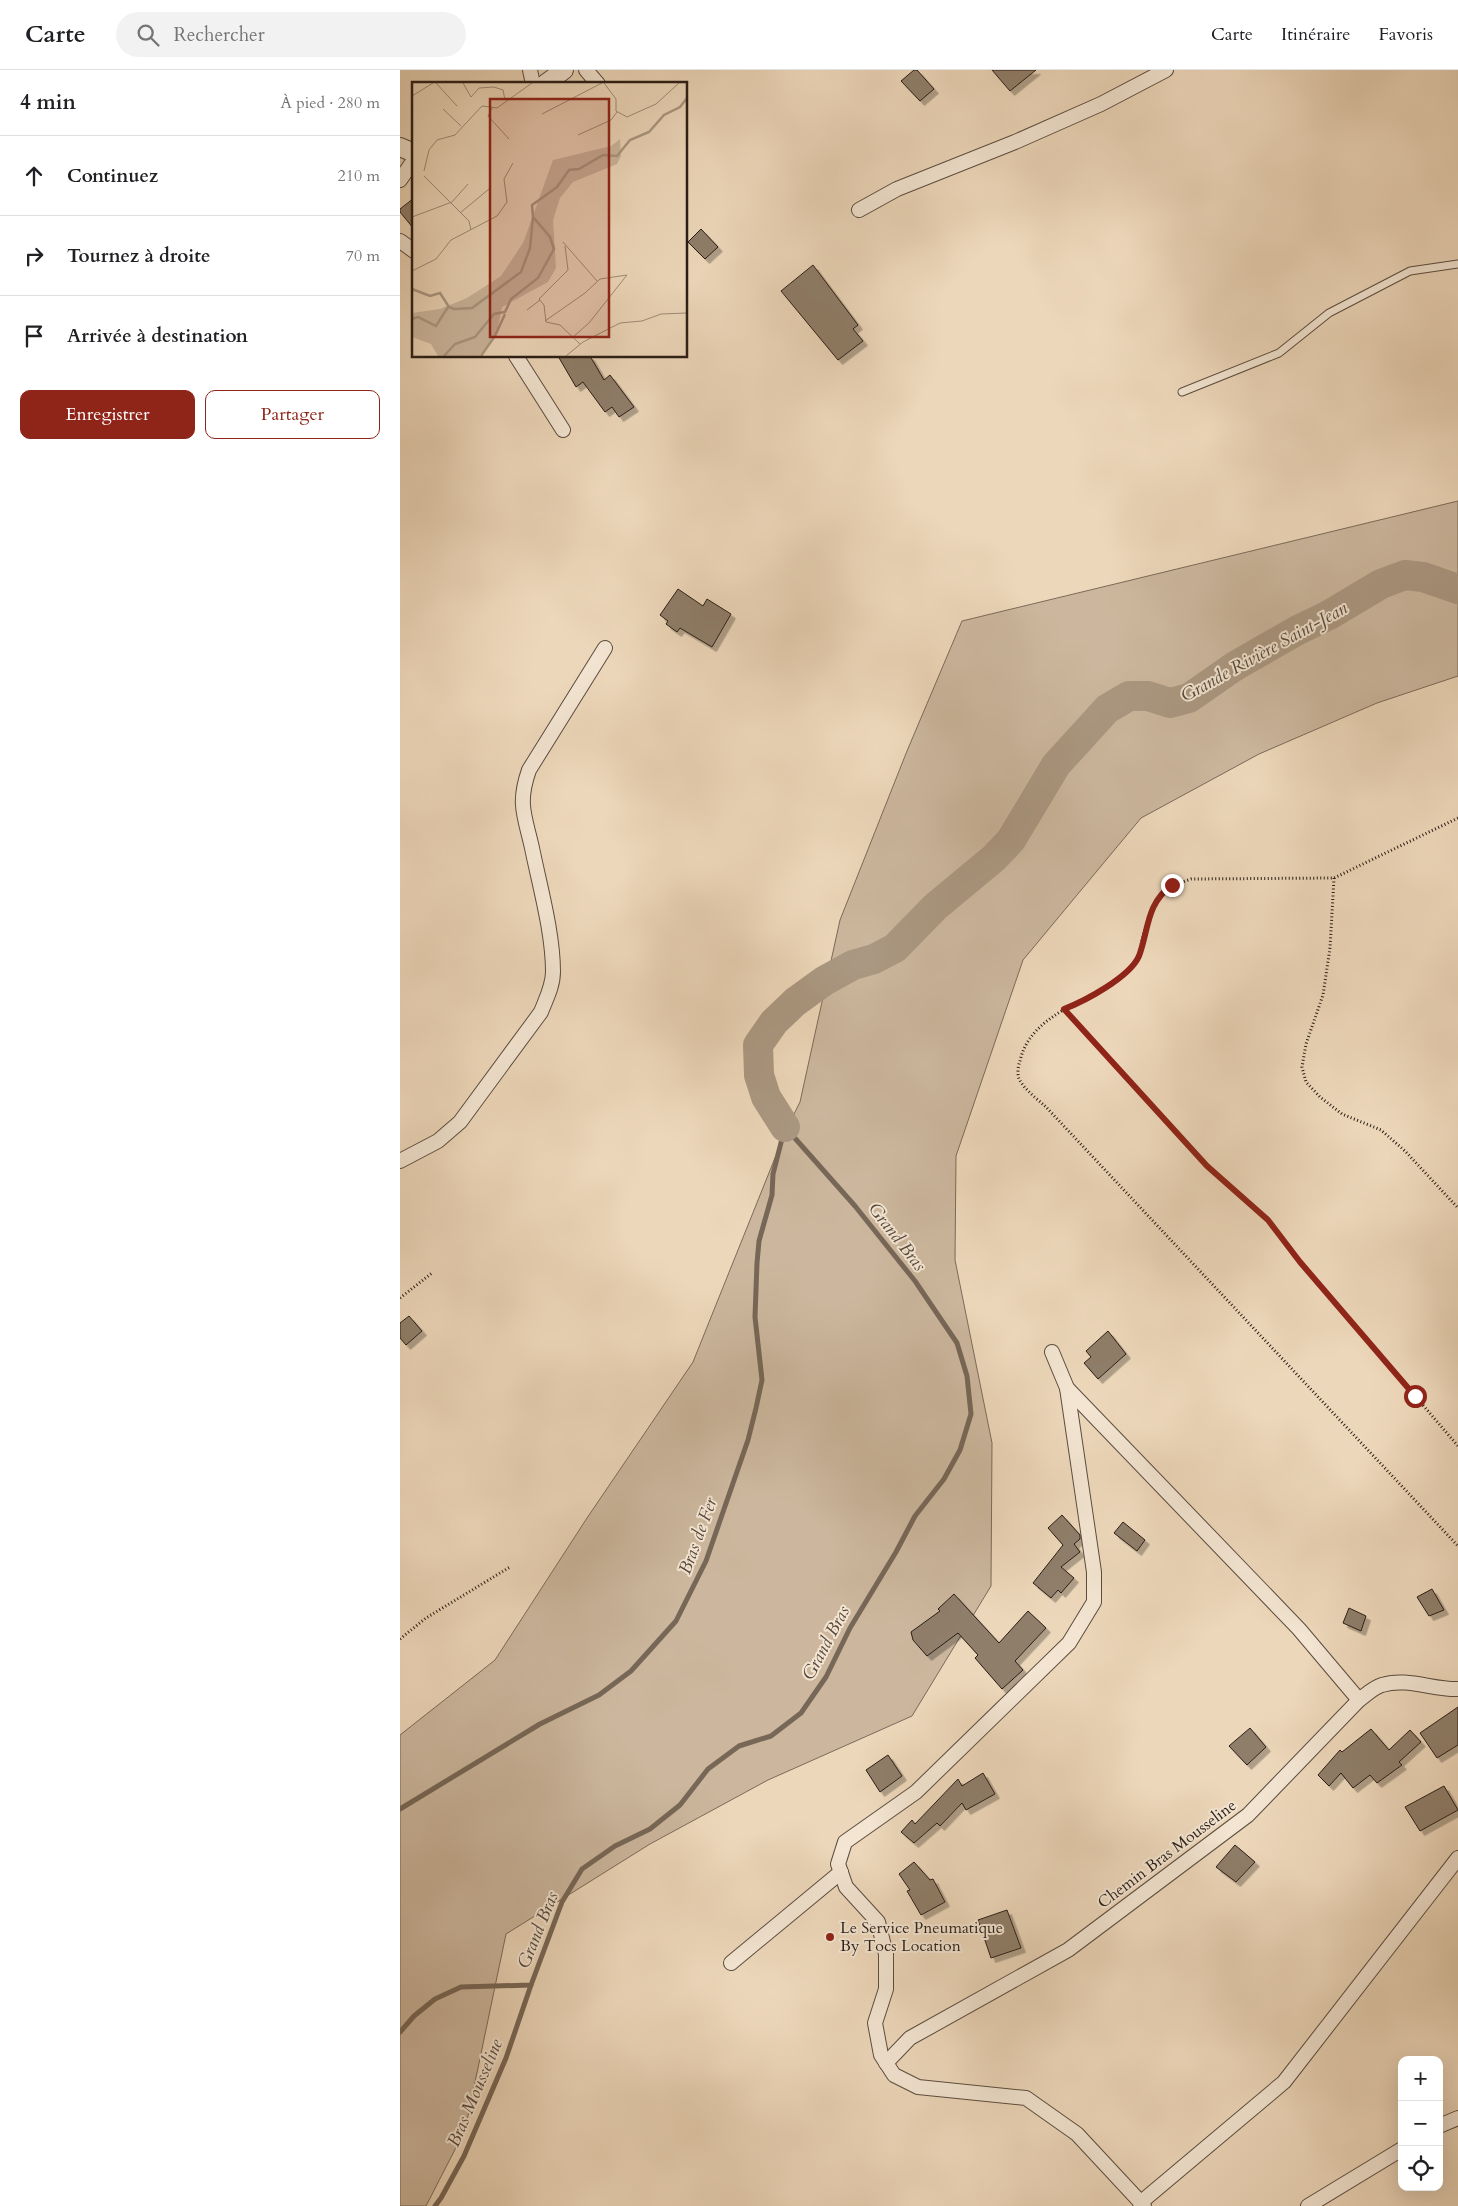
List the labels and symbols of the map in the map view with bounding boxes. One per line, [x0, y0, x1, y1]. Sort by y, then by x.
inset map [412, 82, 688, 358]
water label: Grande Rivière Saint-Jean [1176, 596, 1352, 708]
route end [1161, 874, 1184, 897]
water label: Grand Bras [862, 1197, 932, 1277]
route start [1404, 1385, 1427, 1408]
water label: Bras de Fer [673, 1493, 724, 1578]
water label: Grand Bras [796, 1601, 856, 1685]
street label: Chemin Bras Mousseline [1093, 1795, 1241, 1913]
water label: Grand Bras [511, 1888, 565, 1972]
place label: Le Service Pneumatique By Tocs Location [840, 1917, 1003, 1957]
marker: Le Service Pneumatique By Tocs Location [824, 1931, 836, 1943]
water label: Bras Mousseline [441, 2034, 509, 2151]

